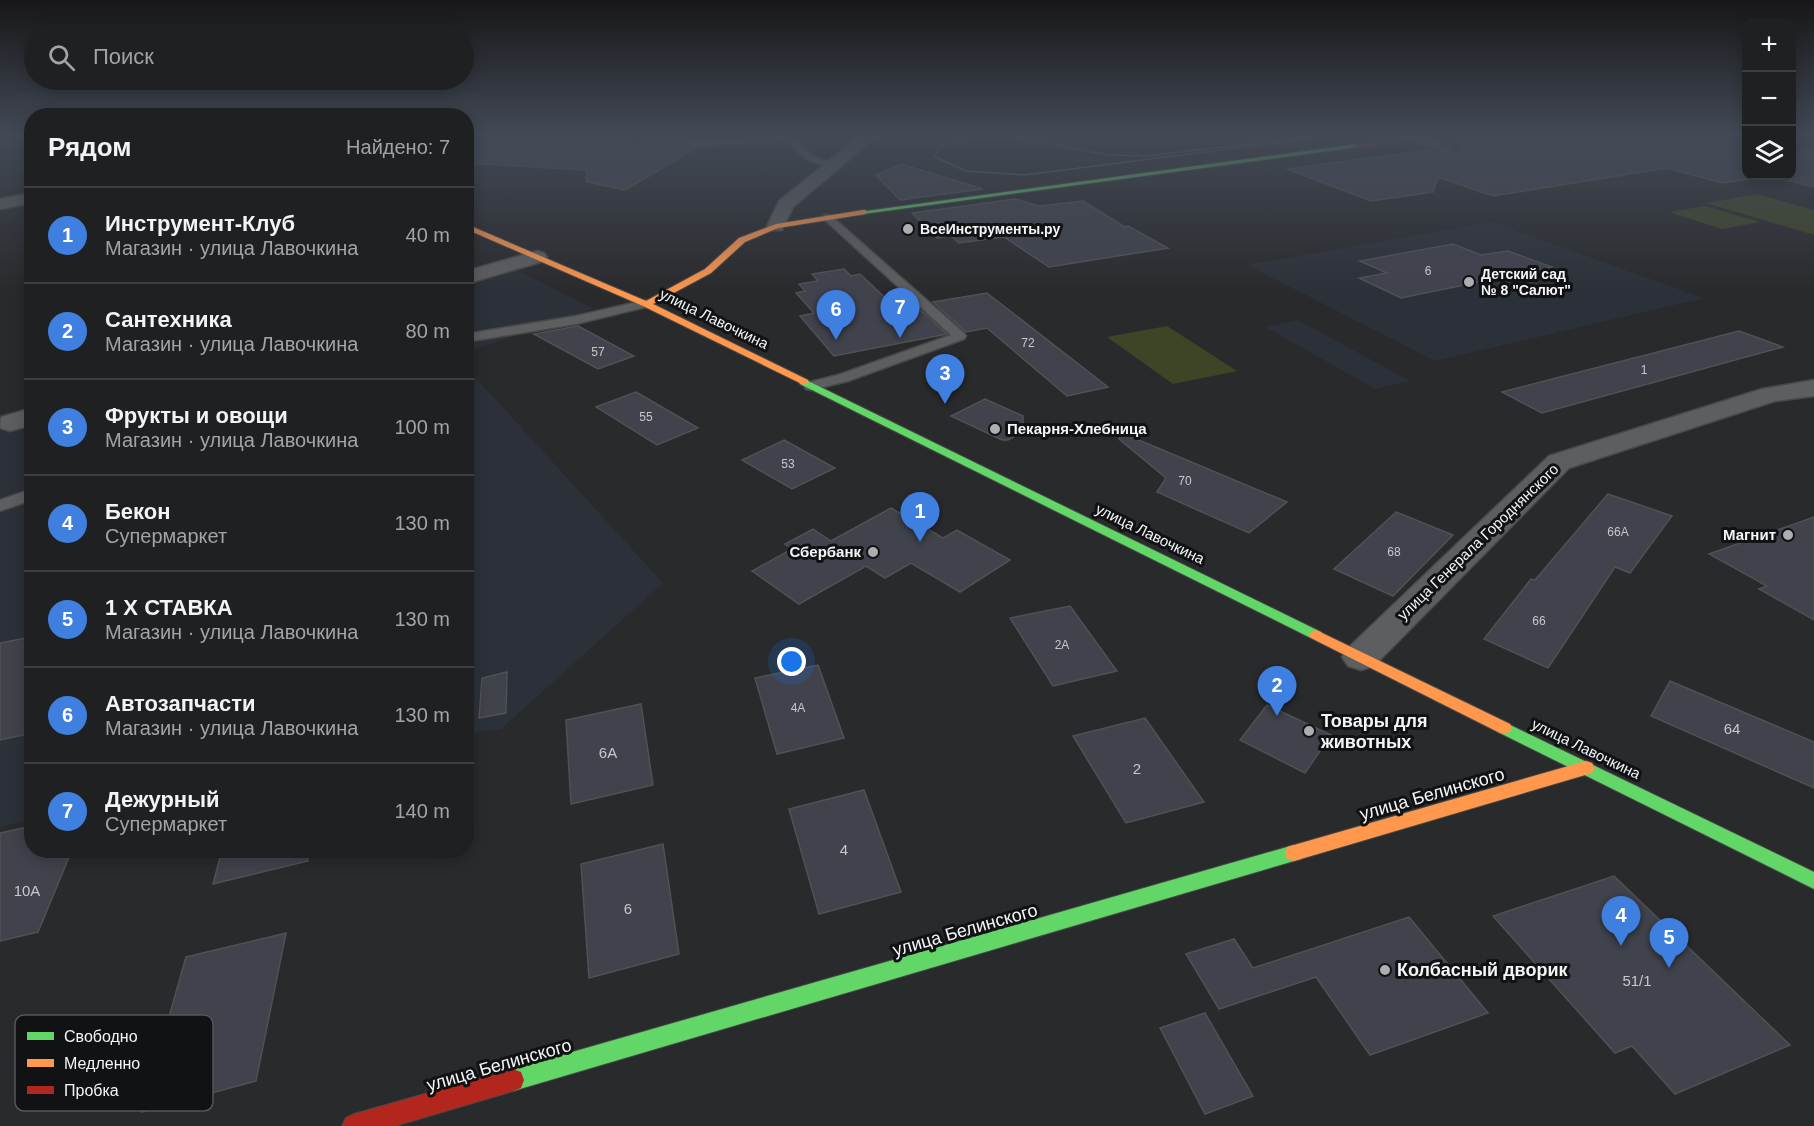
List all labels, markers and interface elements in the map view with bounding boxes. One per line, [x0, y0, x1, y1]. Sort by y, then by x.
map controls [1742, 18, 1796, 180]
button: + [1742, 18, 1796, 72]
search box [24, 24, 474, 90]
icon: search [45, 41, 78, 74]
text: Поиск [93, 44, 154, 69]
button: − [1742, 72, 1796, 126]
button: layers [1742, 126, 1796, 180]
text: Рядом [48, 132, 131, 162]
text: Найдено: 7 [346, 136, 450, 158]
text: Инструмент-Клуб [105, 211, 295, 236]
place label: ВсеИнструменты.ру [920, 221, 1060, 237]
marker: ВсеИнструменты.ру [901, 222, 915, 236]
text: 1 [62, 224, 73, 246]
text: 40 m [406, 224, 450, 246]
text: Магазин · улица Лавочкина [105, 237, 358, 259]
house number: 6 [1425, 264, 1432, 278]
place label: Детский сад № 8 "Салют" [1481, 266, 1571, 298]
marker: Детский сад № 8 "Салют" [1462, 275, 1476, 289]
street label: улица Лавочкина [657, 285, 772, 353]
pin: 7 [880, 288, 920, 338]
pin: 6 [816, 290, 856, 340]
text: Сантехника [105, 307, 232, 332]
text: 2 [62, 320, 73, 342]
text: 80 m [406, 320, 450, 342]
text: Магазин · улица Лавочкина [105, 333, 358, 355]
house number: 72 [1021, 336, 1035, 350]
house number: 57 [591, 345, 605, 359]
pin: 3 [926, 354, 964, 404]
house number: 1 [1641, 363, 1648, 377]
text: Фрукты и овощи [105, 403, 288, 428]
house number: 55 [639, 410, 653, 424]
text: 3 [62, 416, 73, 438]
text: 100 m [394, 416, 450, 438]
place label: Пекарня-Хлебница [1007, 420, 1147, 437]
marker: Пекарня-Хлебница [988, 422, 1002, 436]
text: Магазин · улица Лавочкина [105, 429, 358, 451]
house number: 53 [781, 457, 795, 471]
street label: улица Генерала Городнянского [1394, 460, 1562, 623]
house number: 70 [1178, 474, 1192, 488]
pin: 1 [900, 492, 940, 542]
text: Бекон [105, 499, 171, 524]
street label: улица Лавочкина [1093, 500, 1208, 568]
text: 4 [62, 512, 73, 534]
text: 130 m [394, 512, 450, 534]
text: Супермаркет [105, 525, 227, 547]
house number: 66А [1607, 525, 1629, 539]
place label: Магнит [1723, 526, 1776, 543]
marker: Магнит [1781, 528, 1795, 542]
place label: Сбербанк [789, 543, 861, 560]
marker: Сбербанк [866, 545, 880, 559]
house number: 68 [1387, 545, 1401, 559]
text: 1 X СТАВКА [105, 595, 233, 620]
text: 5 [62, 608, 73, 630]
text: 130 m [394, 608, 450, 630]
house number: 66 [1532, 614, 1546, 628]
text: Магазин · улица Лавочкина [105, 621, 358, 643]
house number: 2А [1055, 638, 1069, 652]
your location [777, 647, 806, 676]
pin: 2 [1258, 666, 1296, 716]
text: Автозапчасти [105, 691, 255, 716]
house number: 4А [791, 701, 805, 715]
text: 6 [62, 704, 73, 726]
text: 130 m [394, 704, 450, 726]
place label: Товары для животных [1320, 711, 1427, 752]
street label: улица Лавочкина [1529, 715, 1644, 783]
text: Магазин · улица Лавочкина [105, 717, 358, 739]
house number: 64 [1724, 720, 1740, 737]
marker: Товары для животных [1302, 724, 1316, 738]
house number: 6А [599, 744, 617, 761]
house number: 2 [1133, 760, 1141, 777]
street label: улица Белинского [1357, 764, 1507, 824]
text: Дежурный [105, 787, 219, 812]
text: 7 [62, 800, 73, 822]
text: 140 m [394, 800, 450, 822]
text: Супермаркет [105, 813, 227, 835]
house number: 4 [840, 841, 848, 858]
house number: 10А [14, 882, 40, 899]
pin: 4 [1602, 896, 1640, 946]
house number: 6 [624, 900, 632, 917]
street label: улица Белинского [890, 900, 1040, 960]
pin: 5 [1650, 918, 1688, 968]
place label: Колбасный дворик [1397, 960, 1568, 980]
marker: Колбасный дворик [1378, 963, 1392, 977]
house number: 51/1 [1622, 972, 1652, 989]
legend [15, 1015, 213, 1111]
text: Свободно [64, 1028, 138, 1045]
street label: улица Белинского [424, 1035, 574, 1095]
text: Медленно [64, 1055, 140, 1072]
text: Пробка [64, 1082, 119, 1099]

